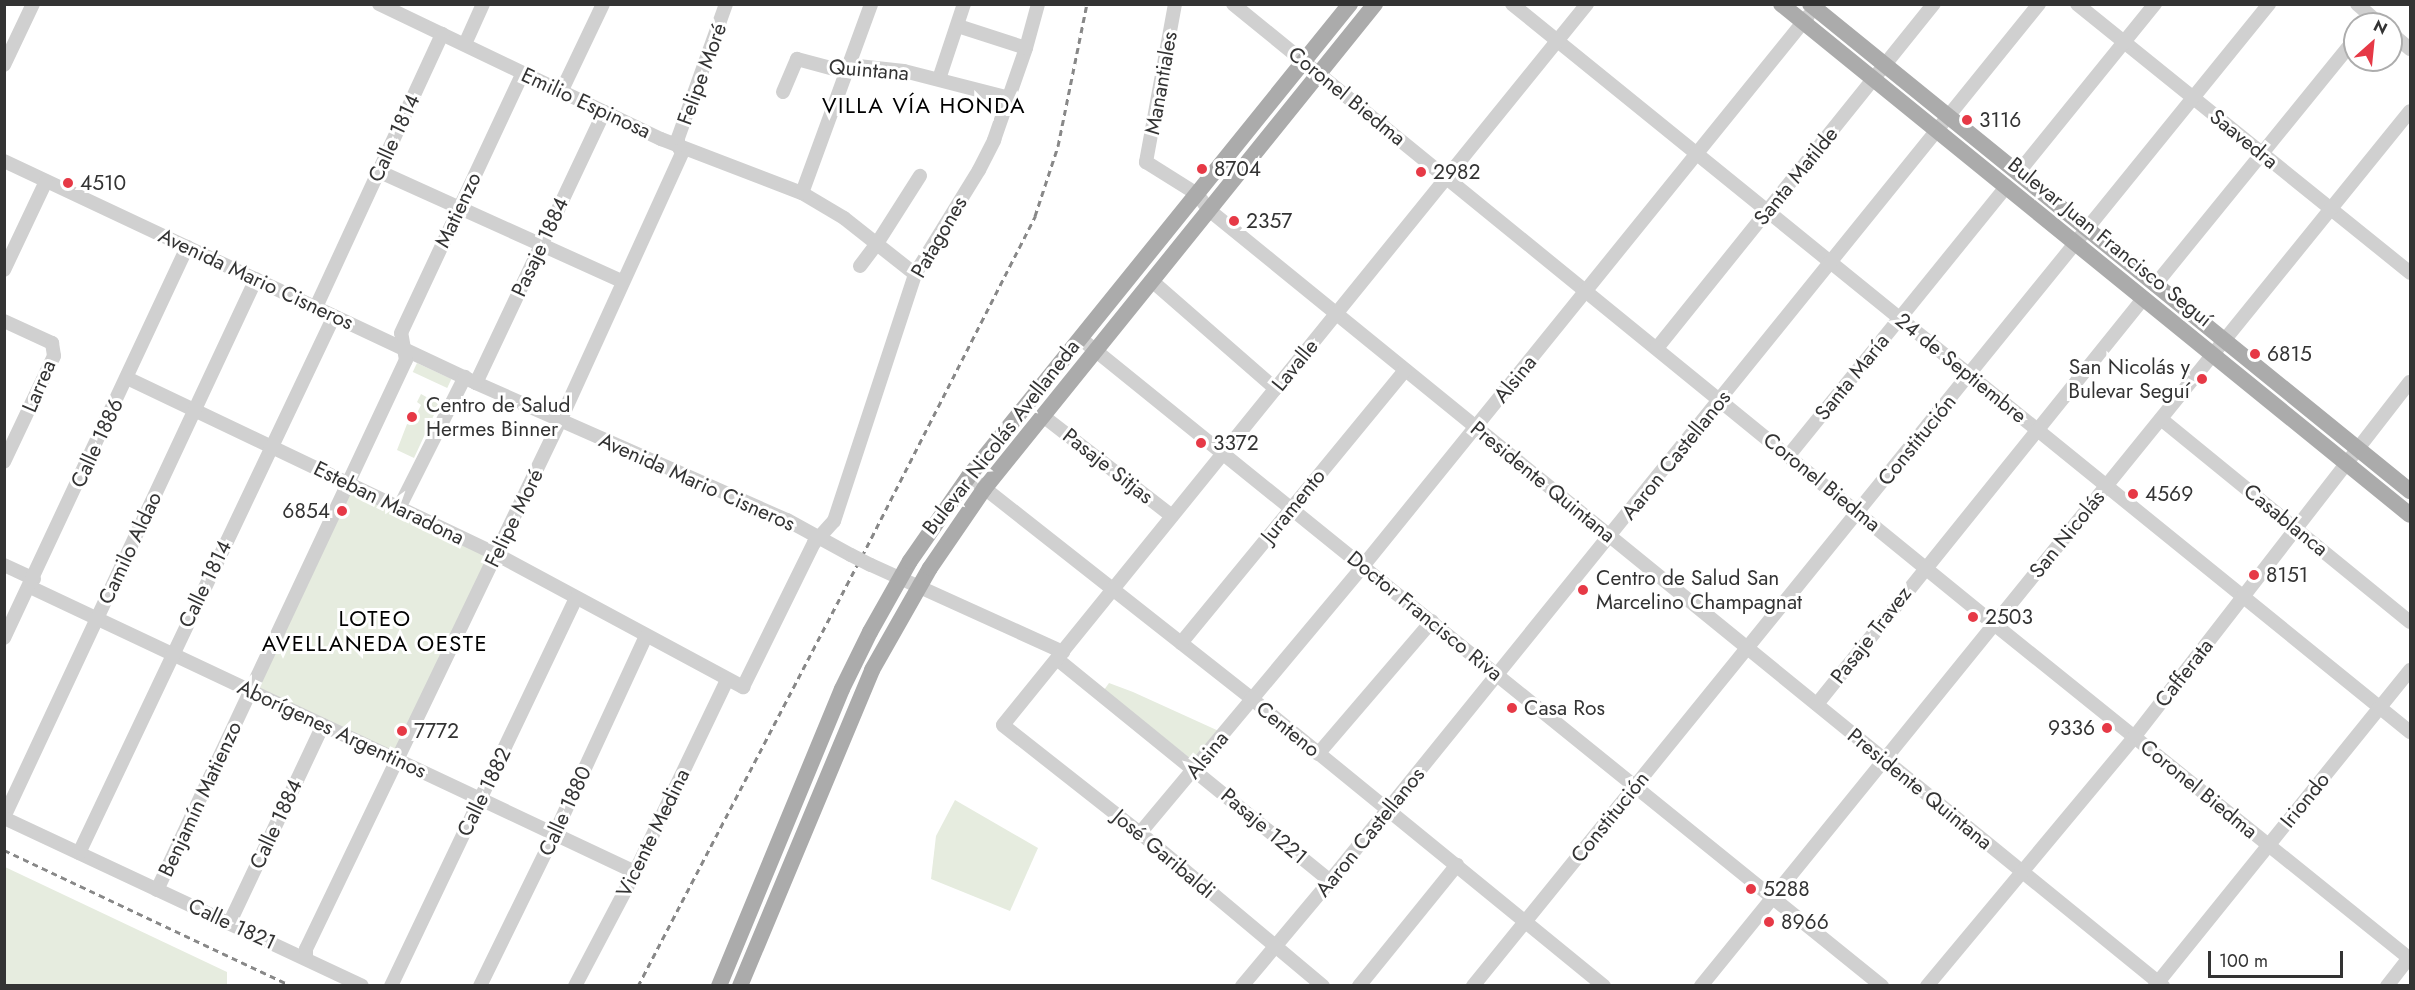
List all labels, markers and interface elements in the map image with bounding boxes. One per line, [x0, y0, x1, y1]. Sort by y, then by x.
north arrow [2343, 12, 2403, 72]
text: N [2370, 14, 2391, 40]
street label: Felipe Moré [672, 20, 732, 128]
street label: Manantiales [1140, 30, 1182, 136]
street label: Coronel Biedma [1283, 41, 1411, 151]
street label: Quintana [828, 54, 910, 86]
street label: Emilio Espinosa [517, 62, 655, 144]
street label: Calle 1814 [363, 90, 425, 186]
district label: VILLA VÍA HONDA [822, 93, 1026, 119]
street label: Saavedra [2205, 104, 2283, 174]
place label: 3116 [1979, 107, 2021, 133]
marker: 3116 [1960, 113, 1974, 127]
street label: Santa Matilde [1749, 122, 1843, 230]
street label: Bulevar Juan Francisco Seguí [2003, 152, 2217, 332]
place label: 8704 [1214, 156, 1261, 182]
place label: 2982 [1433, 159, 1480, 185]
marker: 8704 [1195, 162, 1209, 176]
marker: 2982 [1414, 165, 1428, 179]
street label: Matienzo [430, 168, 486, 252]
place label: 4510 [80, 170, 126, 196]
marker: 4510 [61, 176, 75, 190]
street label: Patagones [906, 192, 972, 282]
street label: Pasaje 1884 [506, 193, 574, 301]
place label: 2357 [1246, 208, 1292, 234]
marker: 2357 [1227, 214, 1241, 228]
street label: Avenida Mario Cisneros [155, 223, 357, 335]
street label: 24 de Septiembre [1890, 307, 2032, 429]
street label: Santa María [1809, 329, 1895, 425]
street label: Lavalle [1267, 334, 1323, 396]
street label: Bulevar Nicolás Avellaneda [917, 335, 1085, 539]
place label: 6815 [2267, 341, 2312, 367]
marker: 6815 [2248, 347, 2262, 361]
street label: Alsina [1488, 350, 1542, 408]
place label: San Nicolás y Bulevar Seguí [2068, 354, 2190, 404]
street label: Larrea [17, 356, 61, 416]
marker: San Nicolás y Bulevar Seguí [2195, 372, 2209, 386]
street label: Aaron Castellanos [1616, 385, 1736, 525]
street label: Constitución [1873, 389, 1961, 491]
place label: Centro de Salud Hermes Binner [426, 392, 570, 442]
street label: Calle 1886 [65, 394, 129, 492]
marker: Centro de Salud Hermes Binner [403, 408, 421, 426]
street label: Presidente Quintana [1465, 416, 1621, 548]
street label: Pasaje Sitjas [1058, 423, 1158, 509]
street label: Avenida Mario Cisneros [595, 427, 799, 537]
street label: Coronel Biedma [1758, 427, 1886, 537]
place label: 3372 [1213, 430, 1259, 456]
marker: 3372 [1194, 436, 1208, 450]
street label: Esteban Maradona [310, 456, 468, 550]
street label: Juramento [1255, 464, 1331, 548]
street label: Felipe Moré [479, 465, 549, 571]
street label: Casablanca [2239, 478, 2333, 562]
place label: 4569 [2145, 481, 2193, 507]
street label: San Nicolás [2024, 485, 2110, 583]
marker: 4569 [2126, 487, 2140, 501]
street label: Camilo Aldao [93, 488, 167, 608]
place label: 6854 [282, 498, 330, 524]
marker: 6854 [335, 504, 349, 518]
street label: Calle 1814 [173, 536, 237, 632]
street label: Doctor Francisco Riva [1342, 546, 1508, 686]
place label: 8151 [2266, 562, 2308, 588]
place label: Centro de Salud San Marcelino Champagnat [1596, 565, 1802, 615]
marker: 8151 [2247, 568, 2261, 582]
marker: Centro de Salud San Marcelino Champagnat [1574, 581, 1592, 599]
street label: Pasaje Travez [1825, 581, 1917, 689]
place label: 2503 [1985, 604, 2033, 630]
district label: LOTEO AVELLANEDA OESTE [262, 605, 488, 656]
marker: 2503 [1966, 610, 1980, 624]
street label: Cafferata [2150, 634, 2218, 712]
street label: Aborígenes Argentinos [234, 674, 430, 784]
place label: Casa Ros [1524, 695, 1605, 721]
street label: Centeno [1251, 696, 1325, 762]
marker: Casa Ros [1505, 701, 1519, 715]
place label: 9336 [2048, 715, 2095, 741]
street label: Benjamín Matienzo [153, 717, 247, 881]
place label: 7772 [414, 718, 459, 744]
marker: 9336 [2100, 721, 2114, 735]
street label: Presidente Quintana [1842, 723, 1998, 855]
marker: 7772 [395, 724, 409, 738]
street label: Alsina [1180, 726, 1234, 784]
street label: Coronel Biedma [2135, 734, 2263, 844]
street label: Calle 1882 [452, 744, 516, 840]
street label: Calle 1880 [533, 762, 597, 860]
street label: Aaron Castellanos [1310, 762, 1430, 902]
street label: Vicente Medina [611, 765, 695, 901]
street label: Constitución [1566, 766, 1654, 868]
street label: Iriondo [2275, 767, 2335, 833]
street label: Calle 1884 [244, 775, 308, 873]
street label: Pasaje 1221 [1216, 783, 1312, 869]
street label: José Garibaldi [1108, 804, 1220, 904]
place label: 5288 [1763, 876, 1810, 902]
marker: 5288 [1744, 882, 1758, 896]
street label: Calle 1821 [184, 893, 280, 955]
place label: 8966 [1781, 909, 1829, 935]
marker: 8966 [1762, 915, 1776, 929]
scale bar [2211, 939, 2346, 977]
text: 100 m [2219, 948, 2268, 974]

